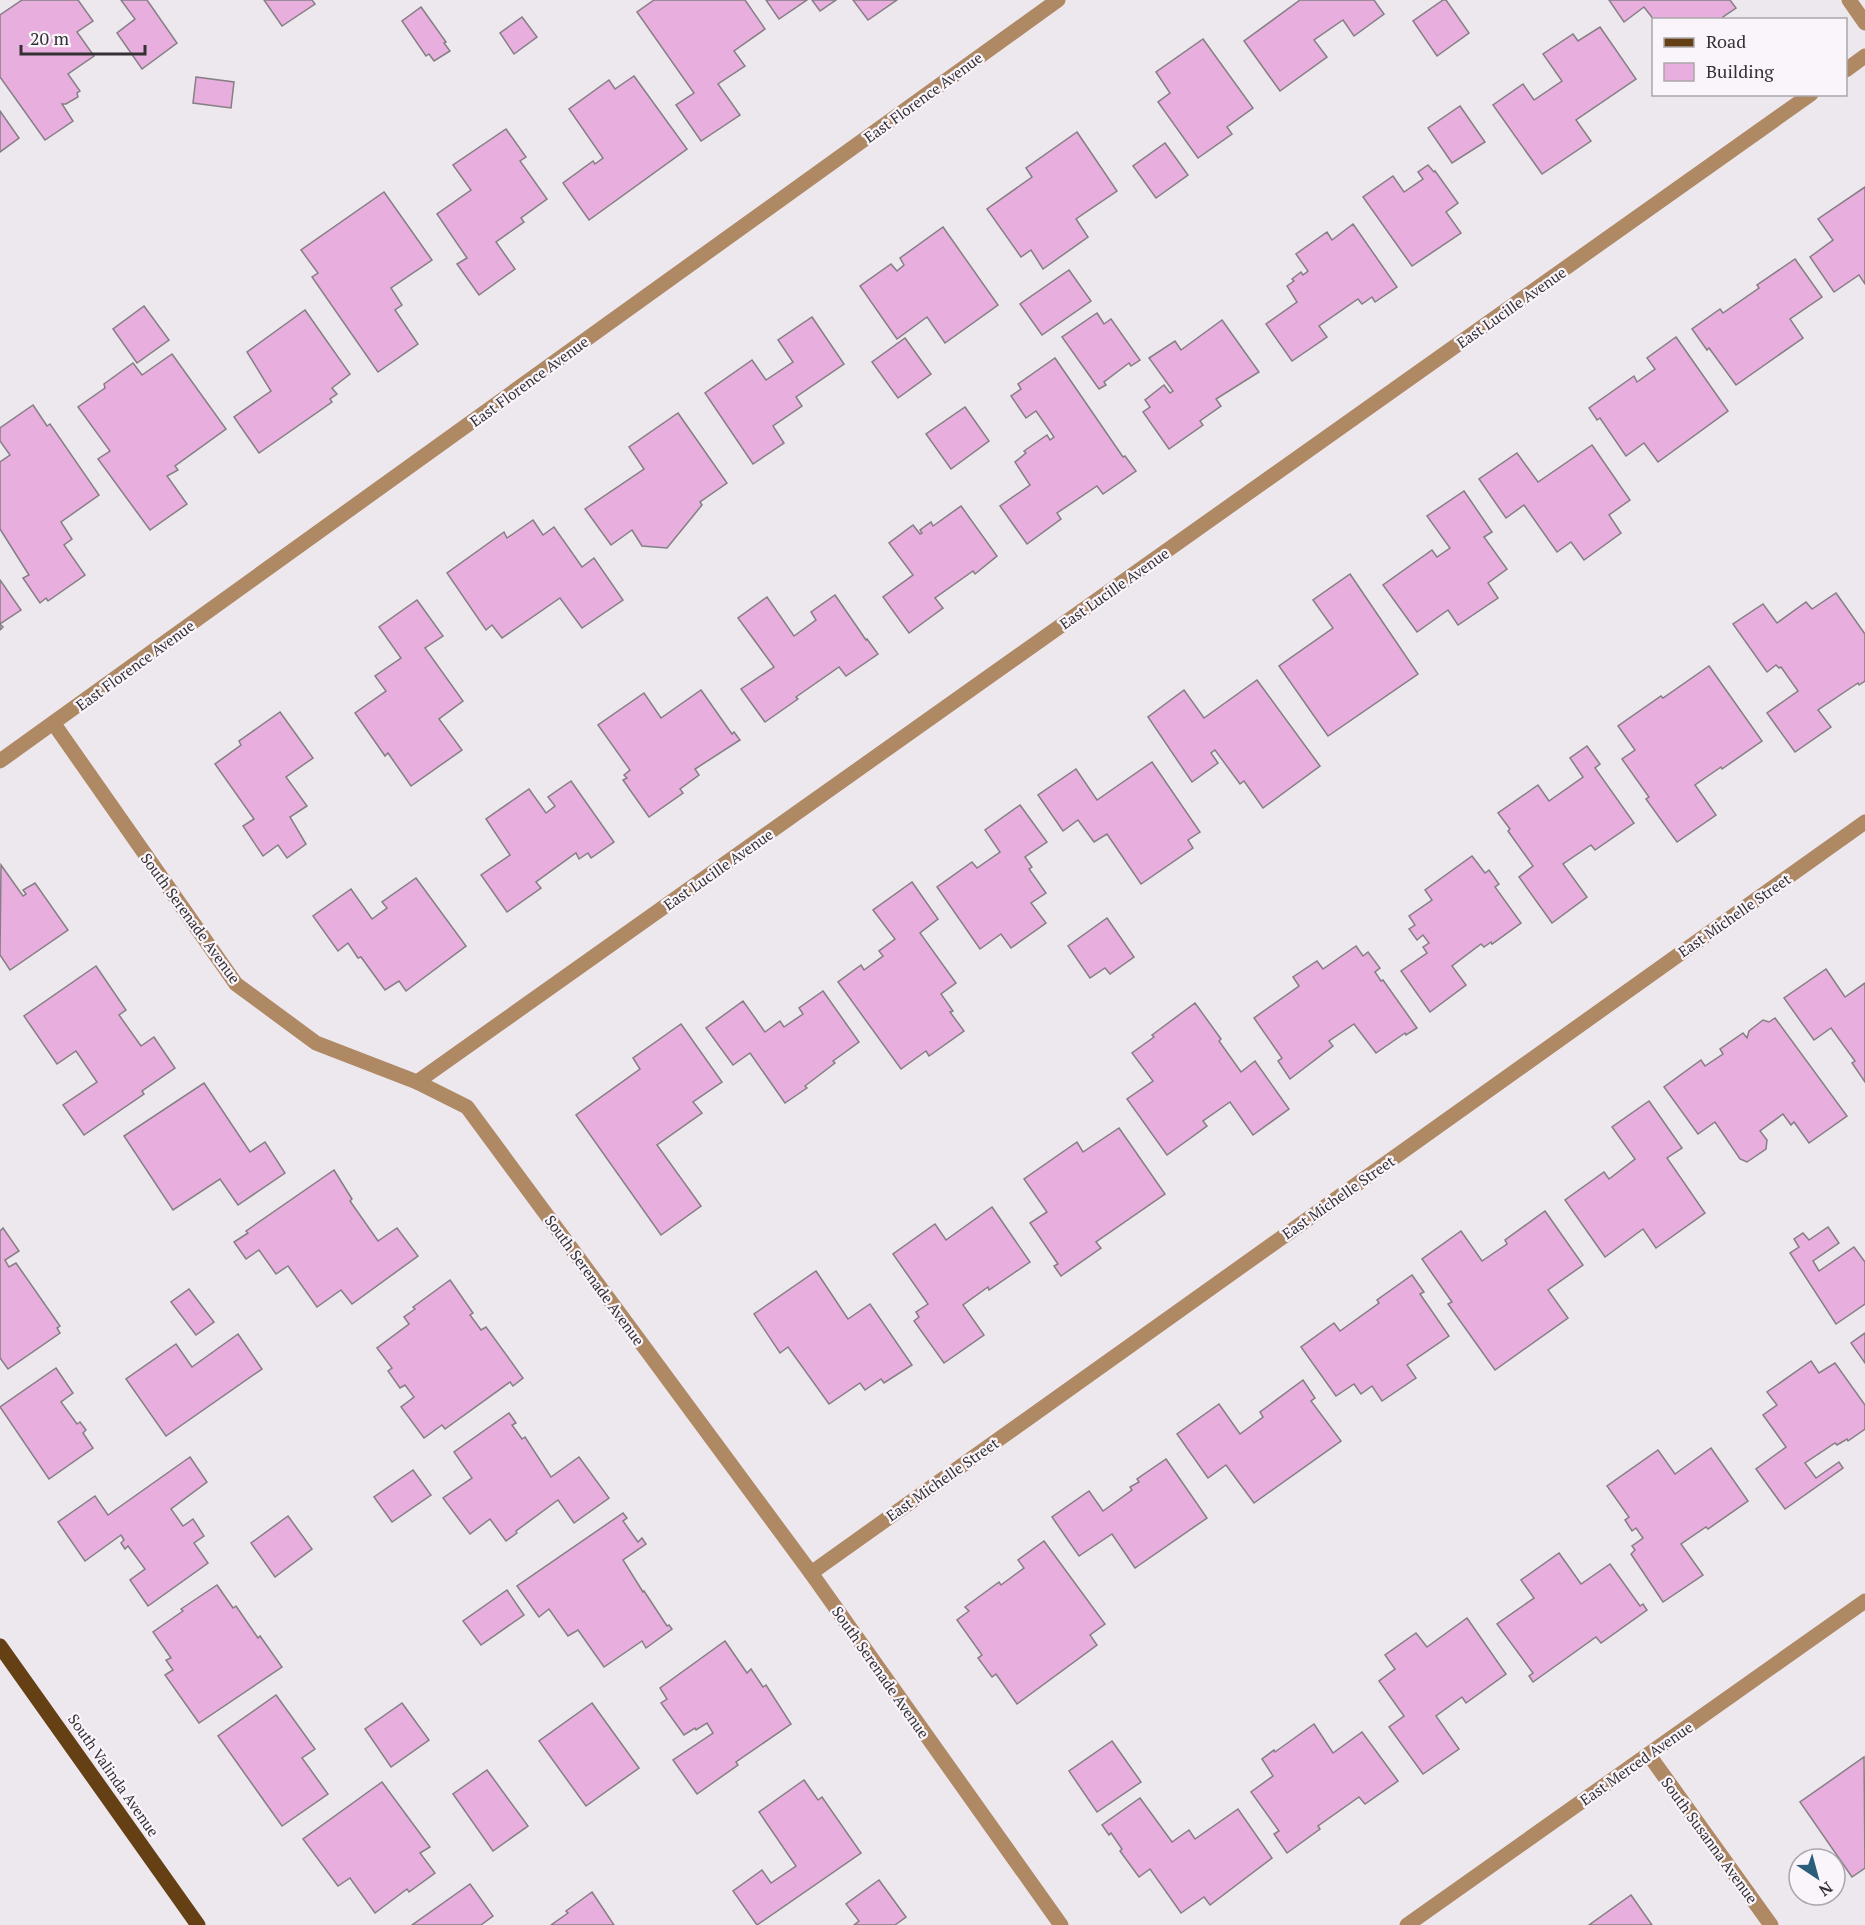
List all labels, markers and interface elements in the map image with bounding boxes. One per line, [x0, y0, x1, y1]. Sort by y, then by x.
scale bar [21, 18, 146, 56]
legend [1652, 18, 1847, 96]
text: 20 m [30, 26, 70, 50]
text: Road [1706, 29, 1746, 53]
street label: East Florence Avenue [860, 47, 986, 147]
text: Building [1706, 59, 1774, 83]
street label: East Lucille Avenue [1452, 262, 1570, 352]
street label: East Florence Avenue [466, 331, 592, 431]
street label: East Lucille Avenue [1055, 543, 1173, 633]
street label: East Florence Avenue [72, 615, 198, 715]
street label: East Lucille Avenue [659, 824, 777, 914]
street label: South Serenade Avenue [137, 849, 245, 987]
street label: East Michelle Street [1674, 868, 1795, 961]
street label: East Michelle Street [1278, 1150, 1399, 1243]
street label: South Serenade Avenue [541, 1211, 649, 1349]
street label: East Michelle Street [882, 1432, 1003, 1525]
street label: South Serenade Avenue [828, 1602, 934, 1742]
street label: South Valinda Avenue [64, 1710, 164, 1840]
street label: East Merced Avenue [1576, 1717, 1696, 1809]
street label: South Susanna Avenue [1657, 1773, 1763, 1907]
north arrow [1787, 1847, 1847, 1907]
text: N [1814, 1877, 1837, 1902]

